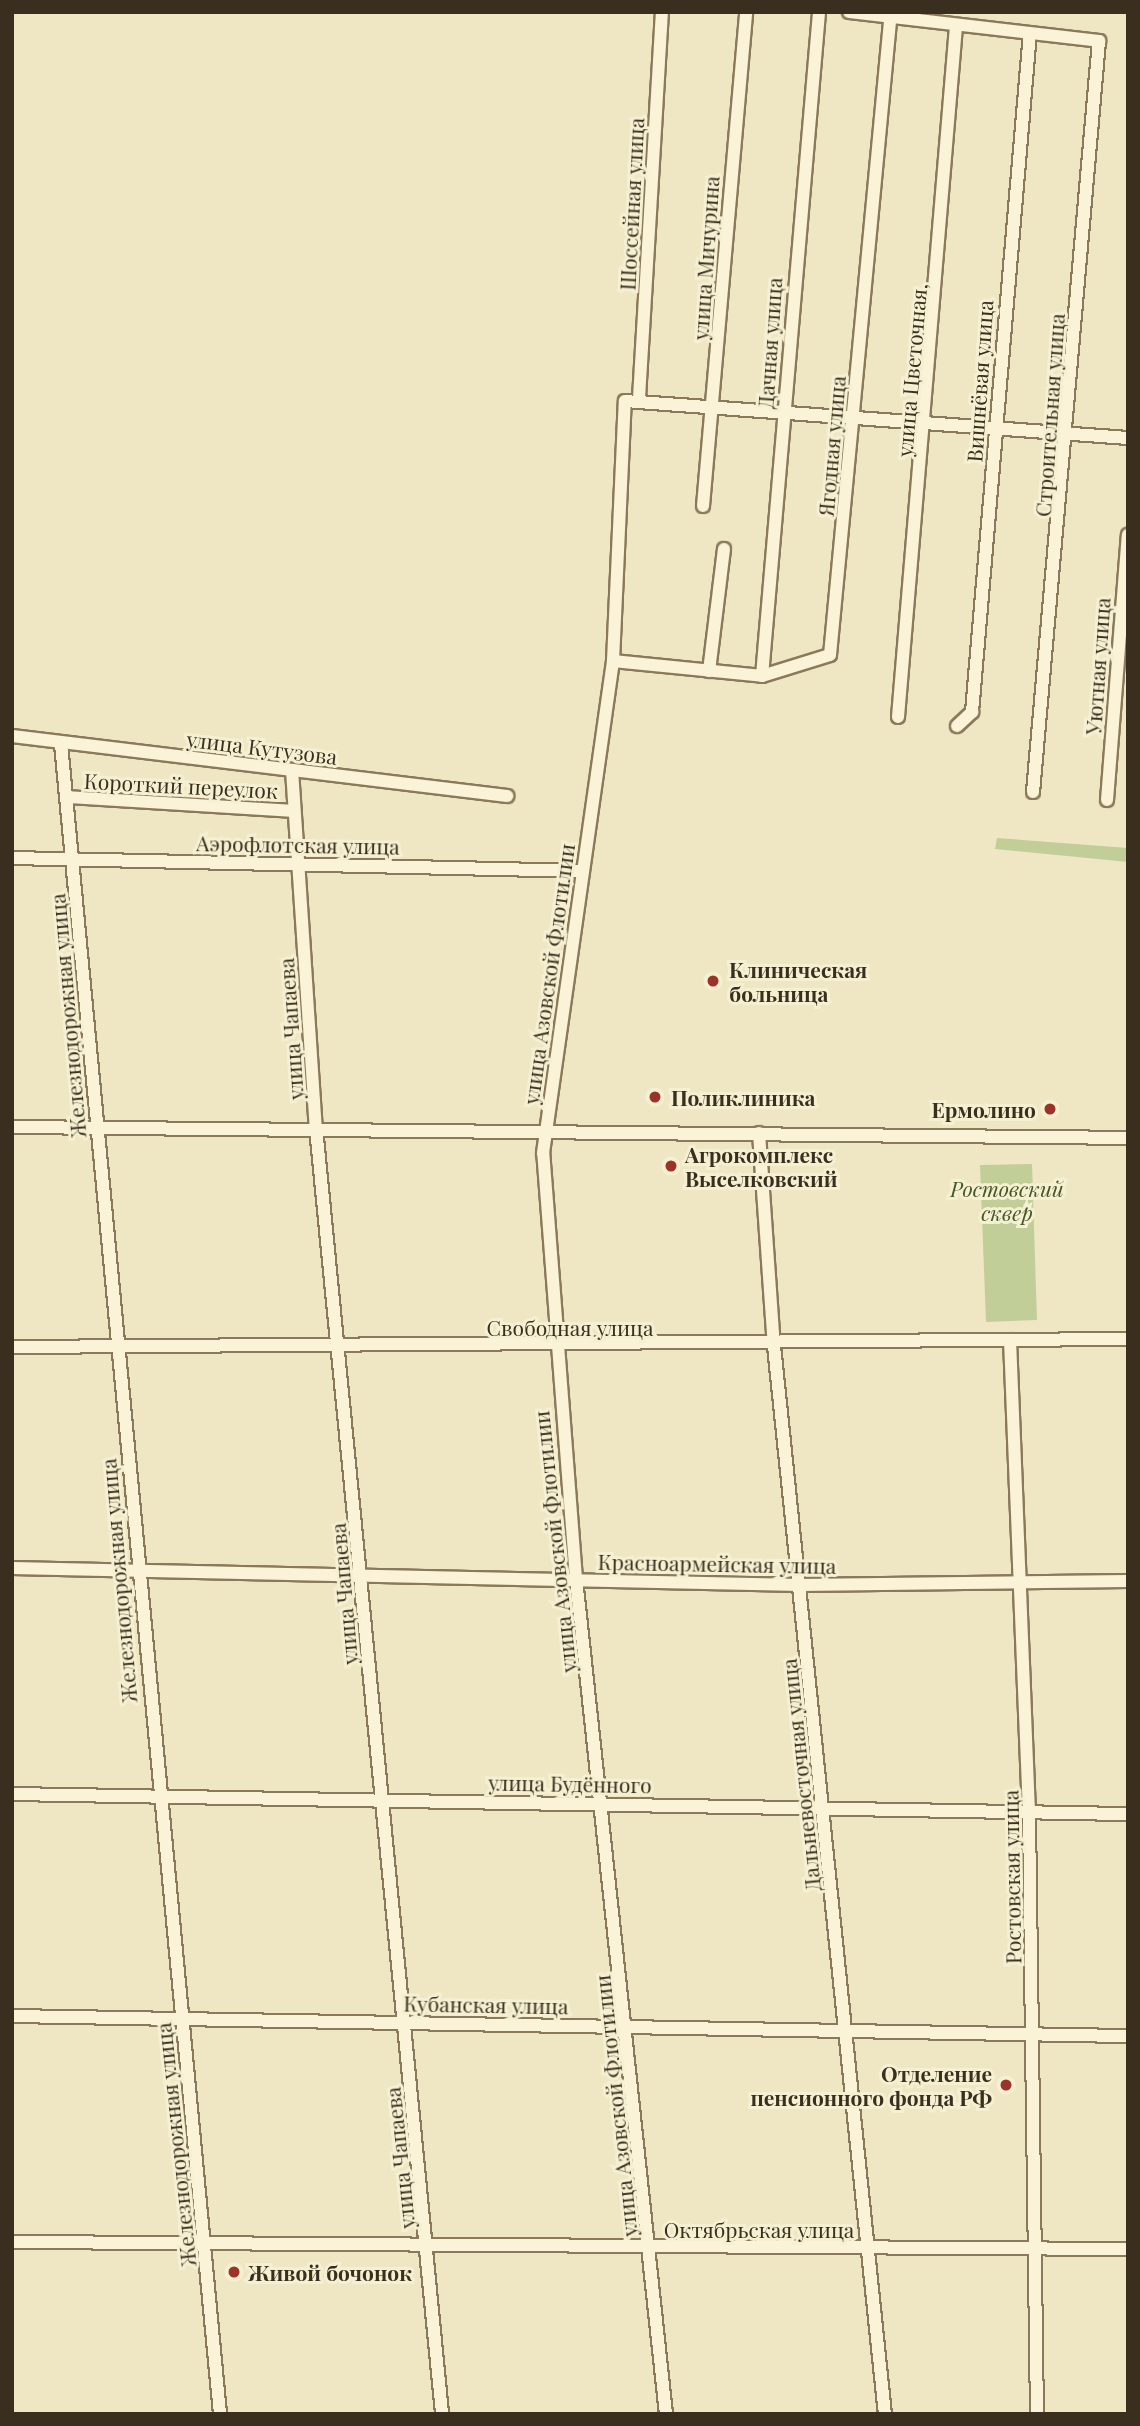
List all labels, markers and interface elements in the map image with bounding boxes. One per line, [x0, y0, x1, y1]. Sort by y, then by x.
street label: Шоссейная улица [614, 117, 648, 291]
street label: улица Мичурина [687, 175, 723, 341]
street label: Дачная улица [752, 277, 786, 409]
street label: улица Цветочная, [891, 282, 931, 458]
street label: Вишнёвая улица [961, 299, 997, 463]
street label: Строительная улица [1029, 312, 1069, 518]
street label: Ягодная улица [812, 375, 850, 517]
street label: Уютная улица [1080, 597, 1114, 735]
street label: улица Кутузова [185, 725, 339, 769]
street label: Короткий переулок [83, 767, 279, 803]
street label: Аэрофлотская улица [196, 830, 400, 858]
street label: улица Азовской Флотилии [517, 842, 579, 1106]
street label: Железнодорожная улица [44, 893, 90, 1139]
place label: Клиническая больница [729, 956, 867, 1006]
street label: улица Чапаева [272, 957, 308, 1101]
marker: Клиническая больница [703, 971, 723, 991]
place label: Поликлиника [671, 1084, 815, 1110]
marker: Поликлиника [645, 1087, 665, 1107]
place label: Ермолино [931, 1096, 1036, 1122]
marker: Ермолино [1042, 1101, 1058, 1117]
place label: Агрокомплекс Выселковский [685, 1141, 837, 1191]
marker: Агрокомплекс Выселковский [663, 1158, 679, 1174]
park label: Ростовский сквер [950, 1175, 1064, 1225]
street label: Свободная улица [487, 1314, 653, 1340]
street label: улица Азовской Флотилии [528, 1410, 580, 1674]
street label: Железнодорожная улица [95, 1458, 141, 1704]
street label: улица Чапаева [324, 1522, 362, 1666]
street label: Красноармейская улица [598, 1548, 836, 1578]
street label: Дальневосточная улица [775, 1657, 825, 1893]
street label: улица Будённого [488, 1769, 652, 1797]
street label: Ростовская улица [997, 1790, 1025, 1964]
street label: улица Азовской Флотилии [589, 1974, 641, 2238]
street label: Кубанская улица [403, 1990, 569, 2018]
street label: Железнодорожная улица [150, 2022, 200, 2268]
place label: Отделение пенсионного фонда РФ [750, 2060, 992, 2110]
marker: Отделение пенсионного фонда РФ [998, 2077, 1014, 2093]
street label: улица Чапаева [379, 2086, 419, 2230]
street label: Октябрьская улица [664, 2216, 854, 2242]
place label: Живой бочонок [248, 2259, 412, 2285]
marker: Живой бочонок [226, 2264, 242, 2280]

